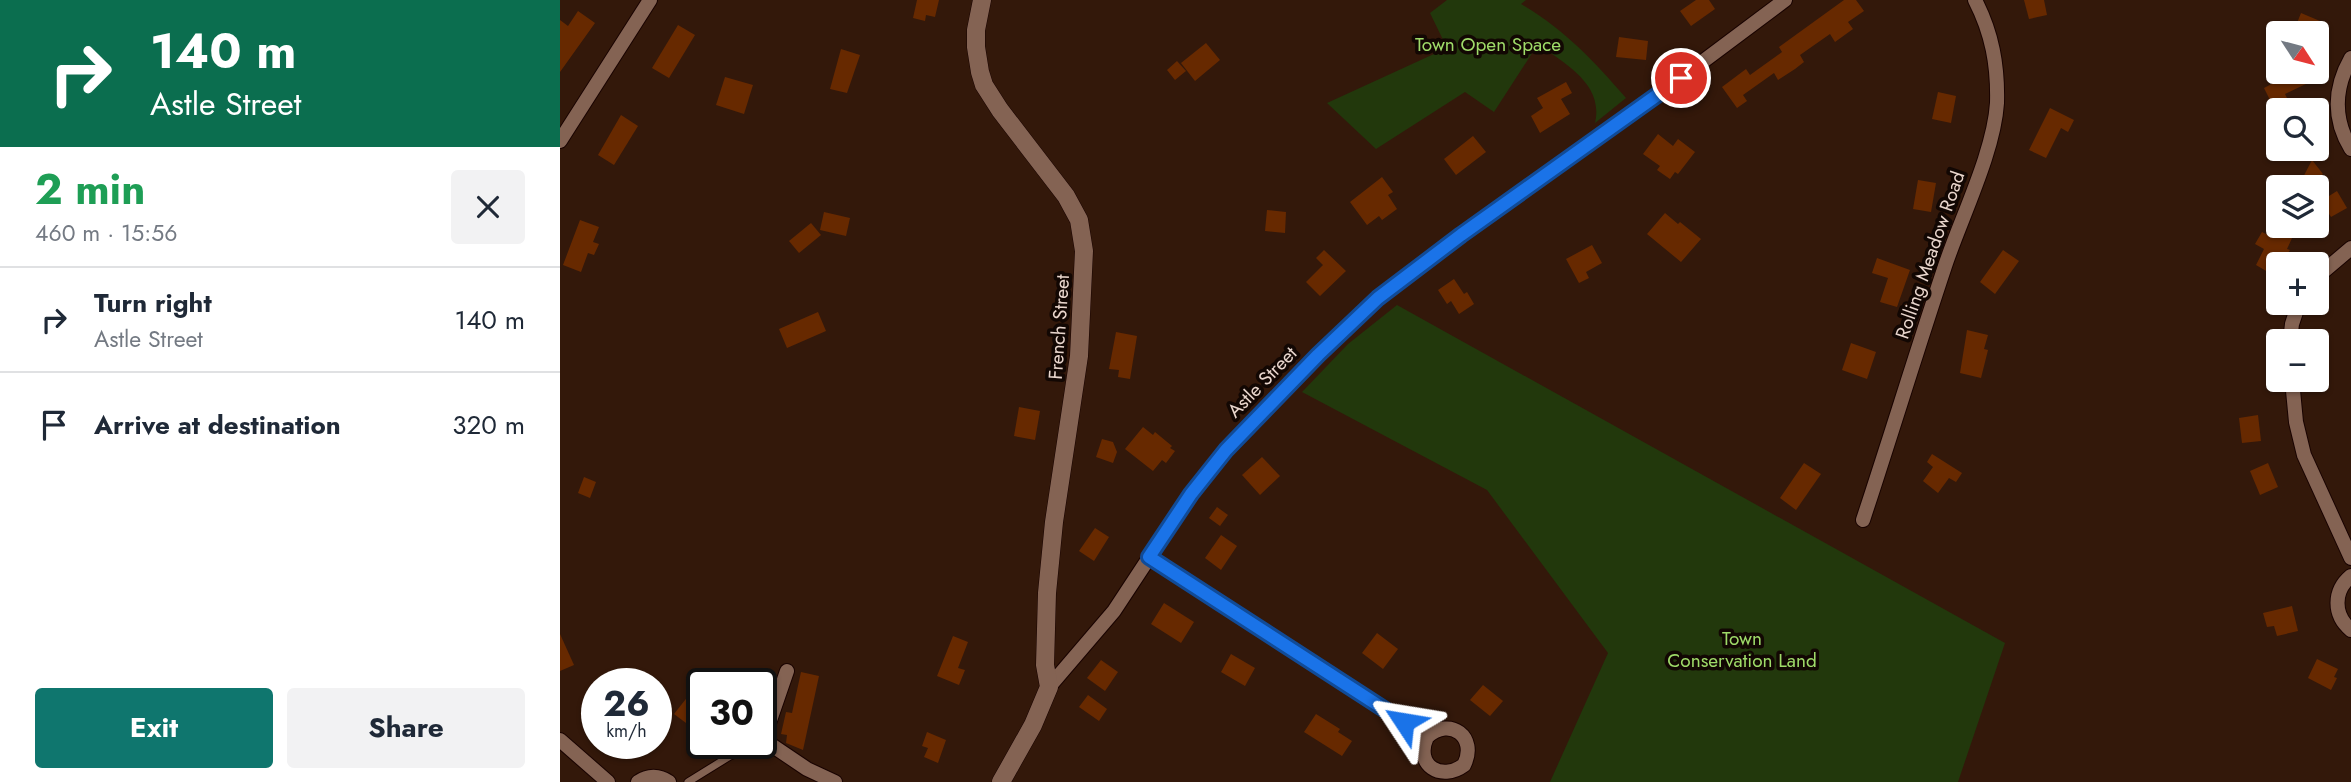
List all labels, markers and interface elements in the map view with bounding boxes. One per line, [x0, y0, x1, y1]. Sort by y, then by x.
text: 140 m [150, 16, 296, 86]
north arrow [2266, 21, 2329, 84]
map controls [2266, 21, 2329, 392]
icon: right [35, 28, 126, 119]
park label: Town Open Space [1415, 31, 1561, 58]
pin [1651, 48, 1711, 108]
icon: arrive [1662, 59, 1700, 97]
text: Astle Street [150, 81, 302, 127]
button: search [2266, 98, 2329, 161]
text: 2 min [35, 159, 145, 220]
street label: Rolling Meadow Road [1889, 167, 1971, 343]
button: close [451, 170, 525, 244]
button: layers [2266, 175, 2329, 238]
text: 460 m · 15:56 [35, 216, 177, 250]
button: + [2266, 252, 2329, 315]
street label: French Street [1042, 273, 1076, 380]
text: Turn right [94, 284, 212, 322]
icon: right [35, 301, 73, 339]
text: 140 m [454, 301, 525, 339]
text: Astle Street [94, 322, 203, 356]
button: − [2266, 329, 2329, 392]
street label: Astle Street [1221, 340, 1303, 424]
icon: arrive [35, 406, 73, 444]
text: Arrive at destination [94, 406, 341, 444]
text: 320 m [452, 406, 525, 444]
park label: Town Conservation Land [1667, 625, 1817, 674]
speed limit sign: 30 [686, 668, 777, 759]
text: 26 [603, 679, 650, 729]
position arrow [1367, 685, 1441, 759]
button: Exit [35, 688, 273, 768]
button: Share [287, 688, 525, 768]
text: km/h [606, 718, 647, 744]

